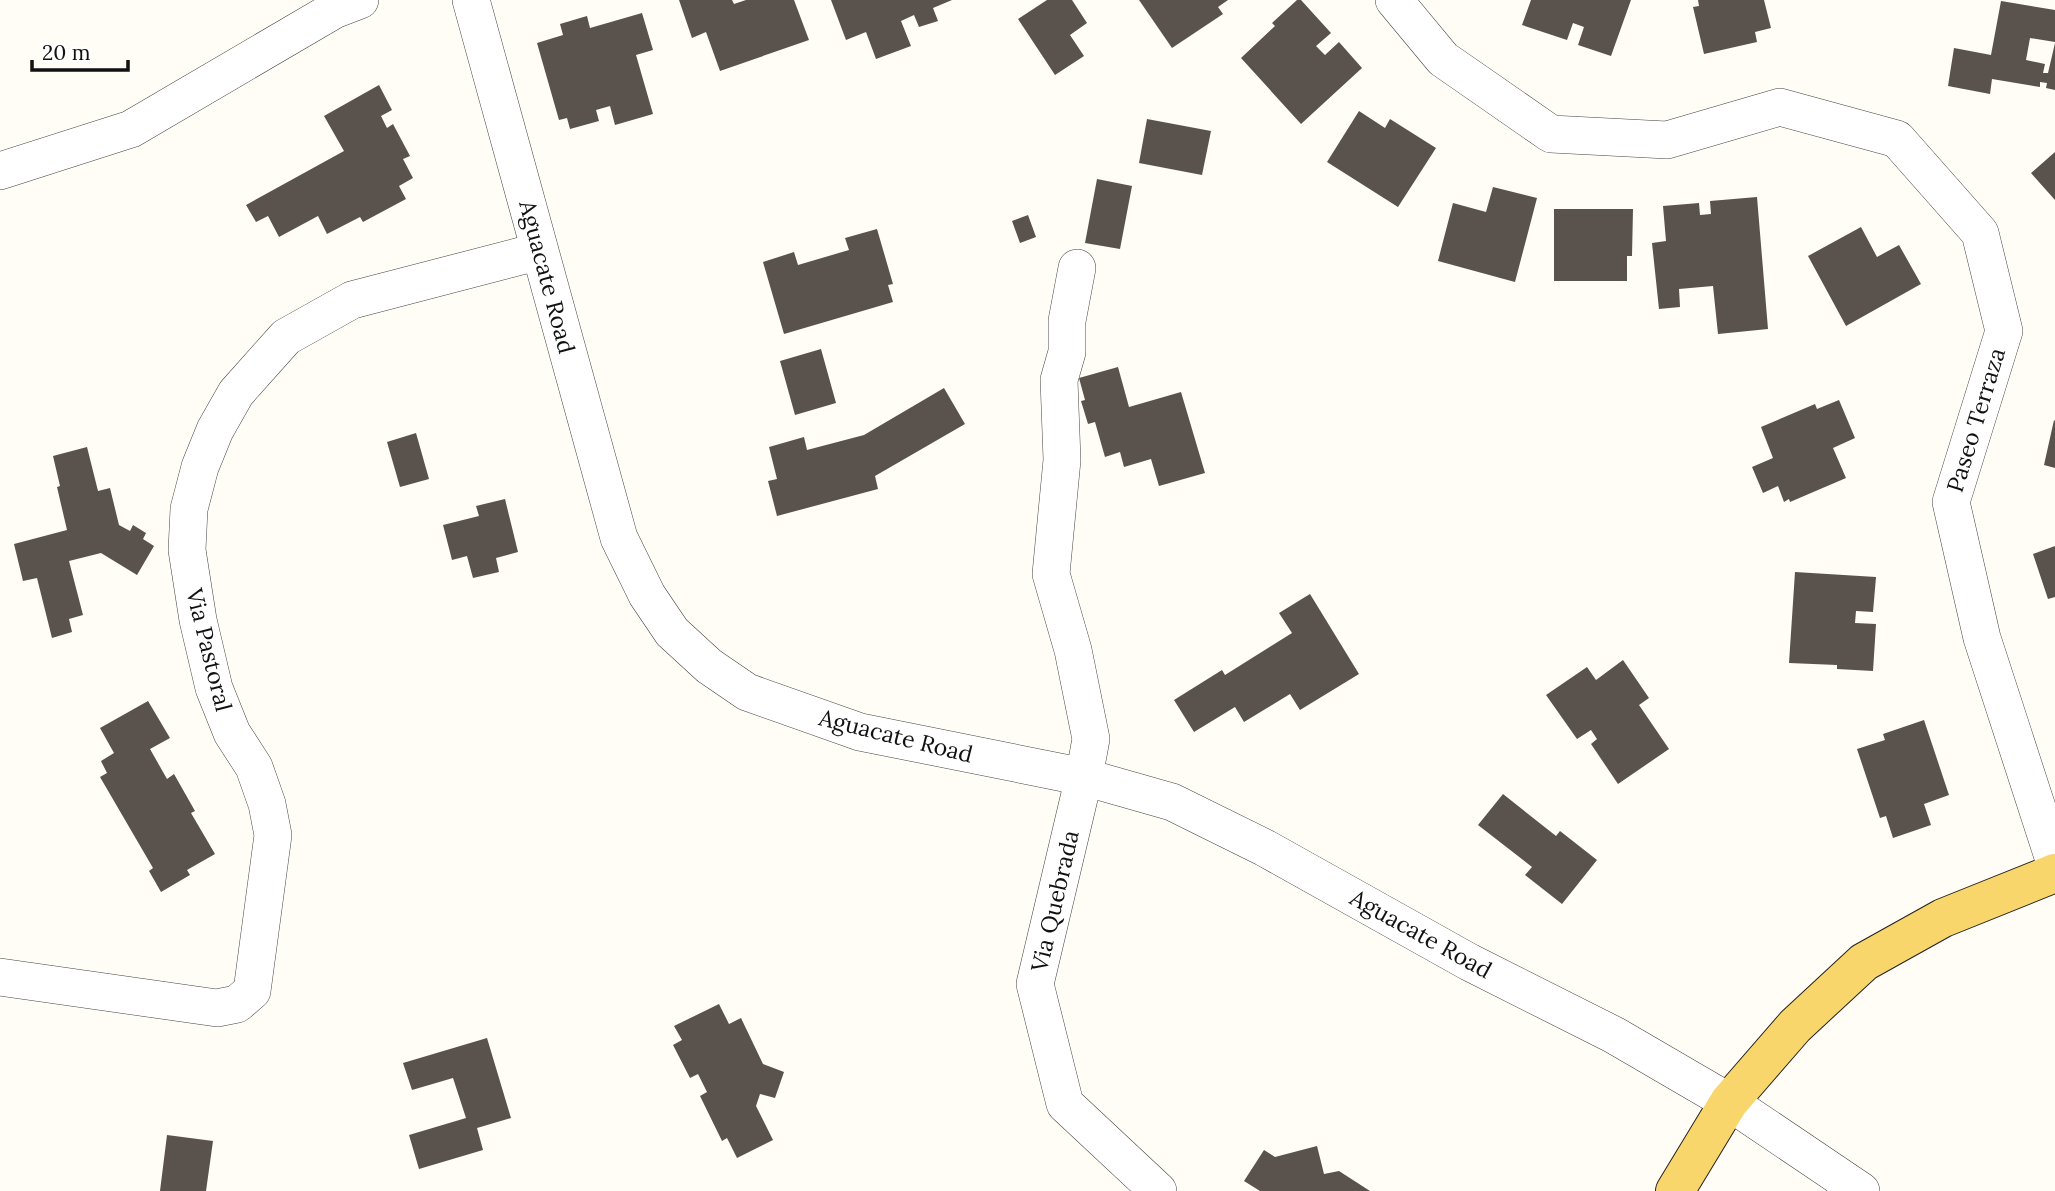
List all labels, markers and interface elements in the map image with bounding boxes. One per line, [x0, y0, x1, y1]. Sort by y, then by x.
scale bar [32, 28, 128, 72]
text: 20 m [42, 39, 91, 66]
street label: Aguacate Road [513, 196, 582, 357]
street label: Paseo Terraza [1940, 344, 2011, 496]
street label: Via Pastoral [180, 584, 239, 714]
street label: Aguacate Road [815, 702, 976, 769]
street label: Via Quebrada [1024, 827, 1085, 975]
street label: Aguacate Road [1345, 882, 1497, 985]

